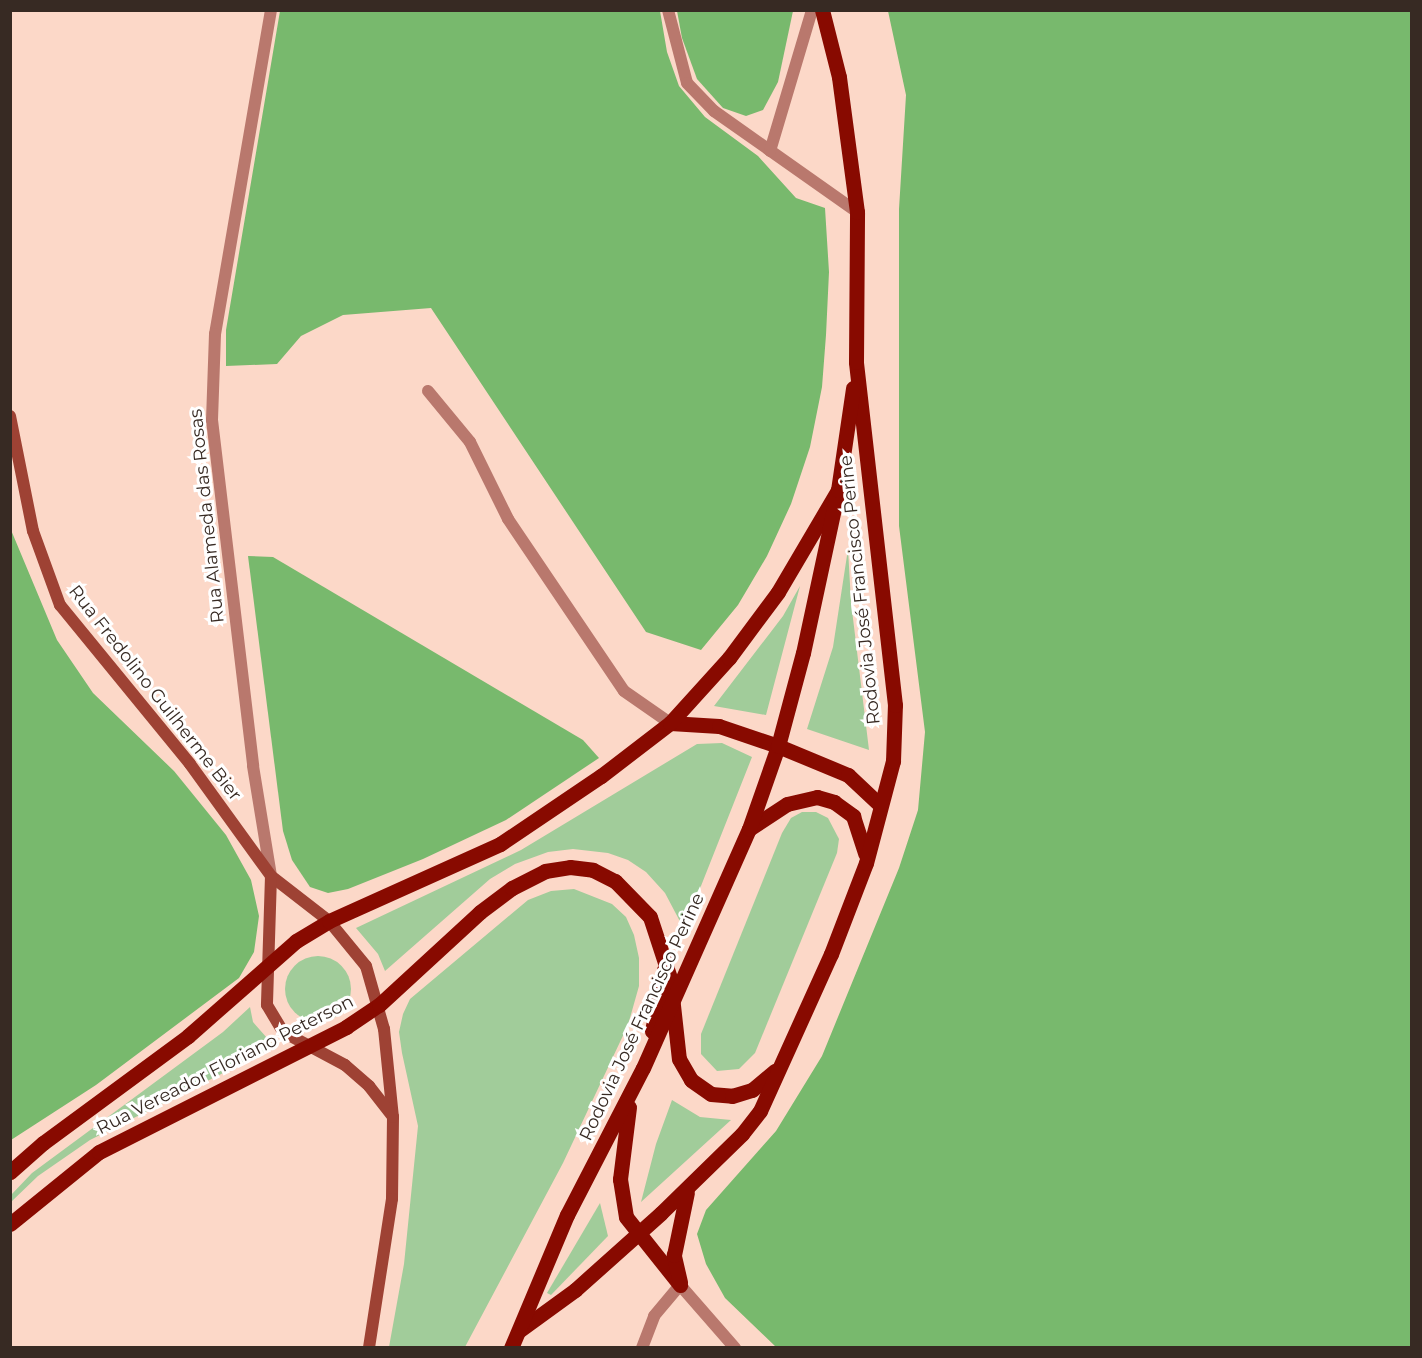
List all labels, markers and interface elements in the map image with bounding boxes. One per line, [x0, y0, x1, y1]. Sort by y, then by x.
street label: Rua Alameda das Rosas [185, 408, 229, 624]
street label: Rodovia José Francisco Perine [835, 454, 885, 726]
street label: Rua Fredolino Guilherme Bier [64, 581, 246, 805]
street label: Rodovia José Francisco Perine [575, 890, 709, 1144]
street label: Rua Vereador Floriano Peterson [93, 991, 357, 1139]

